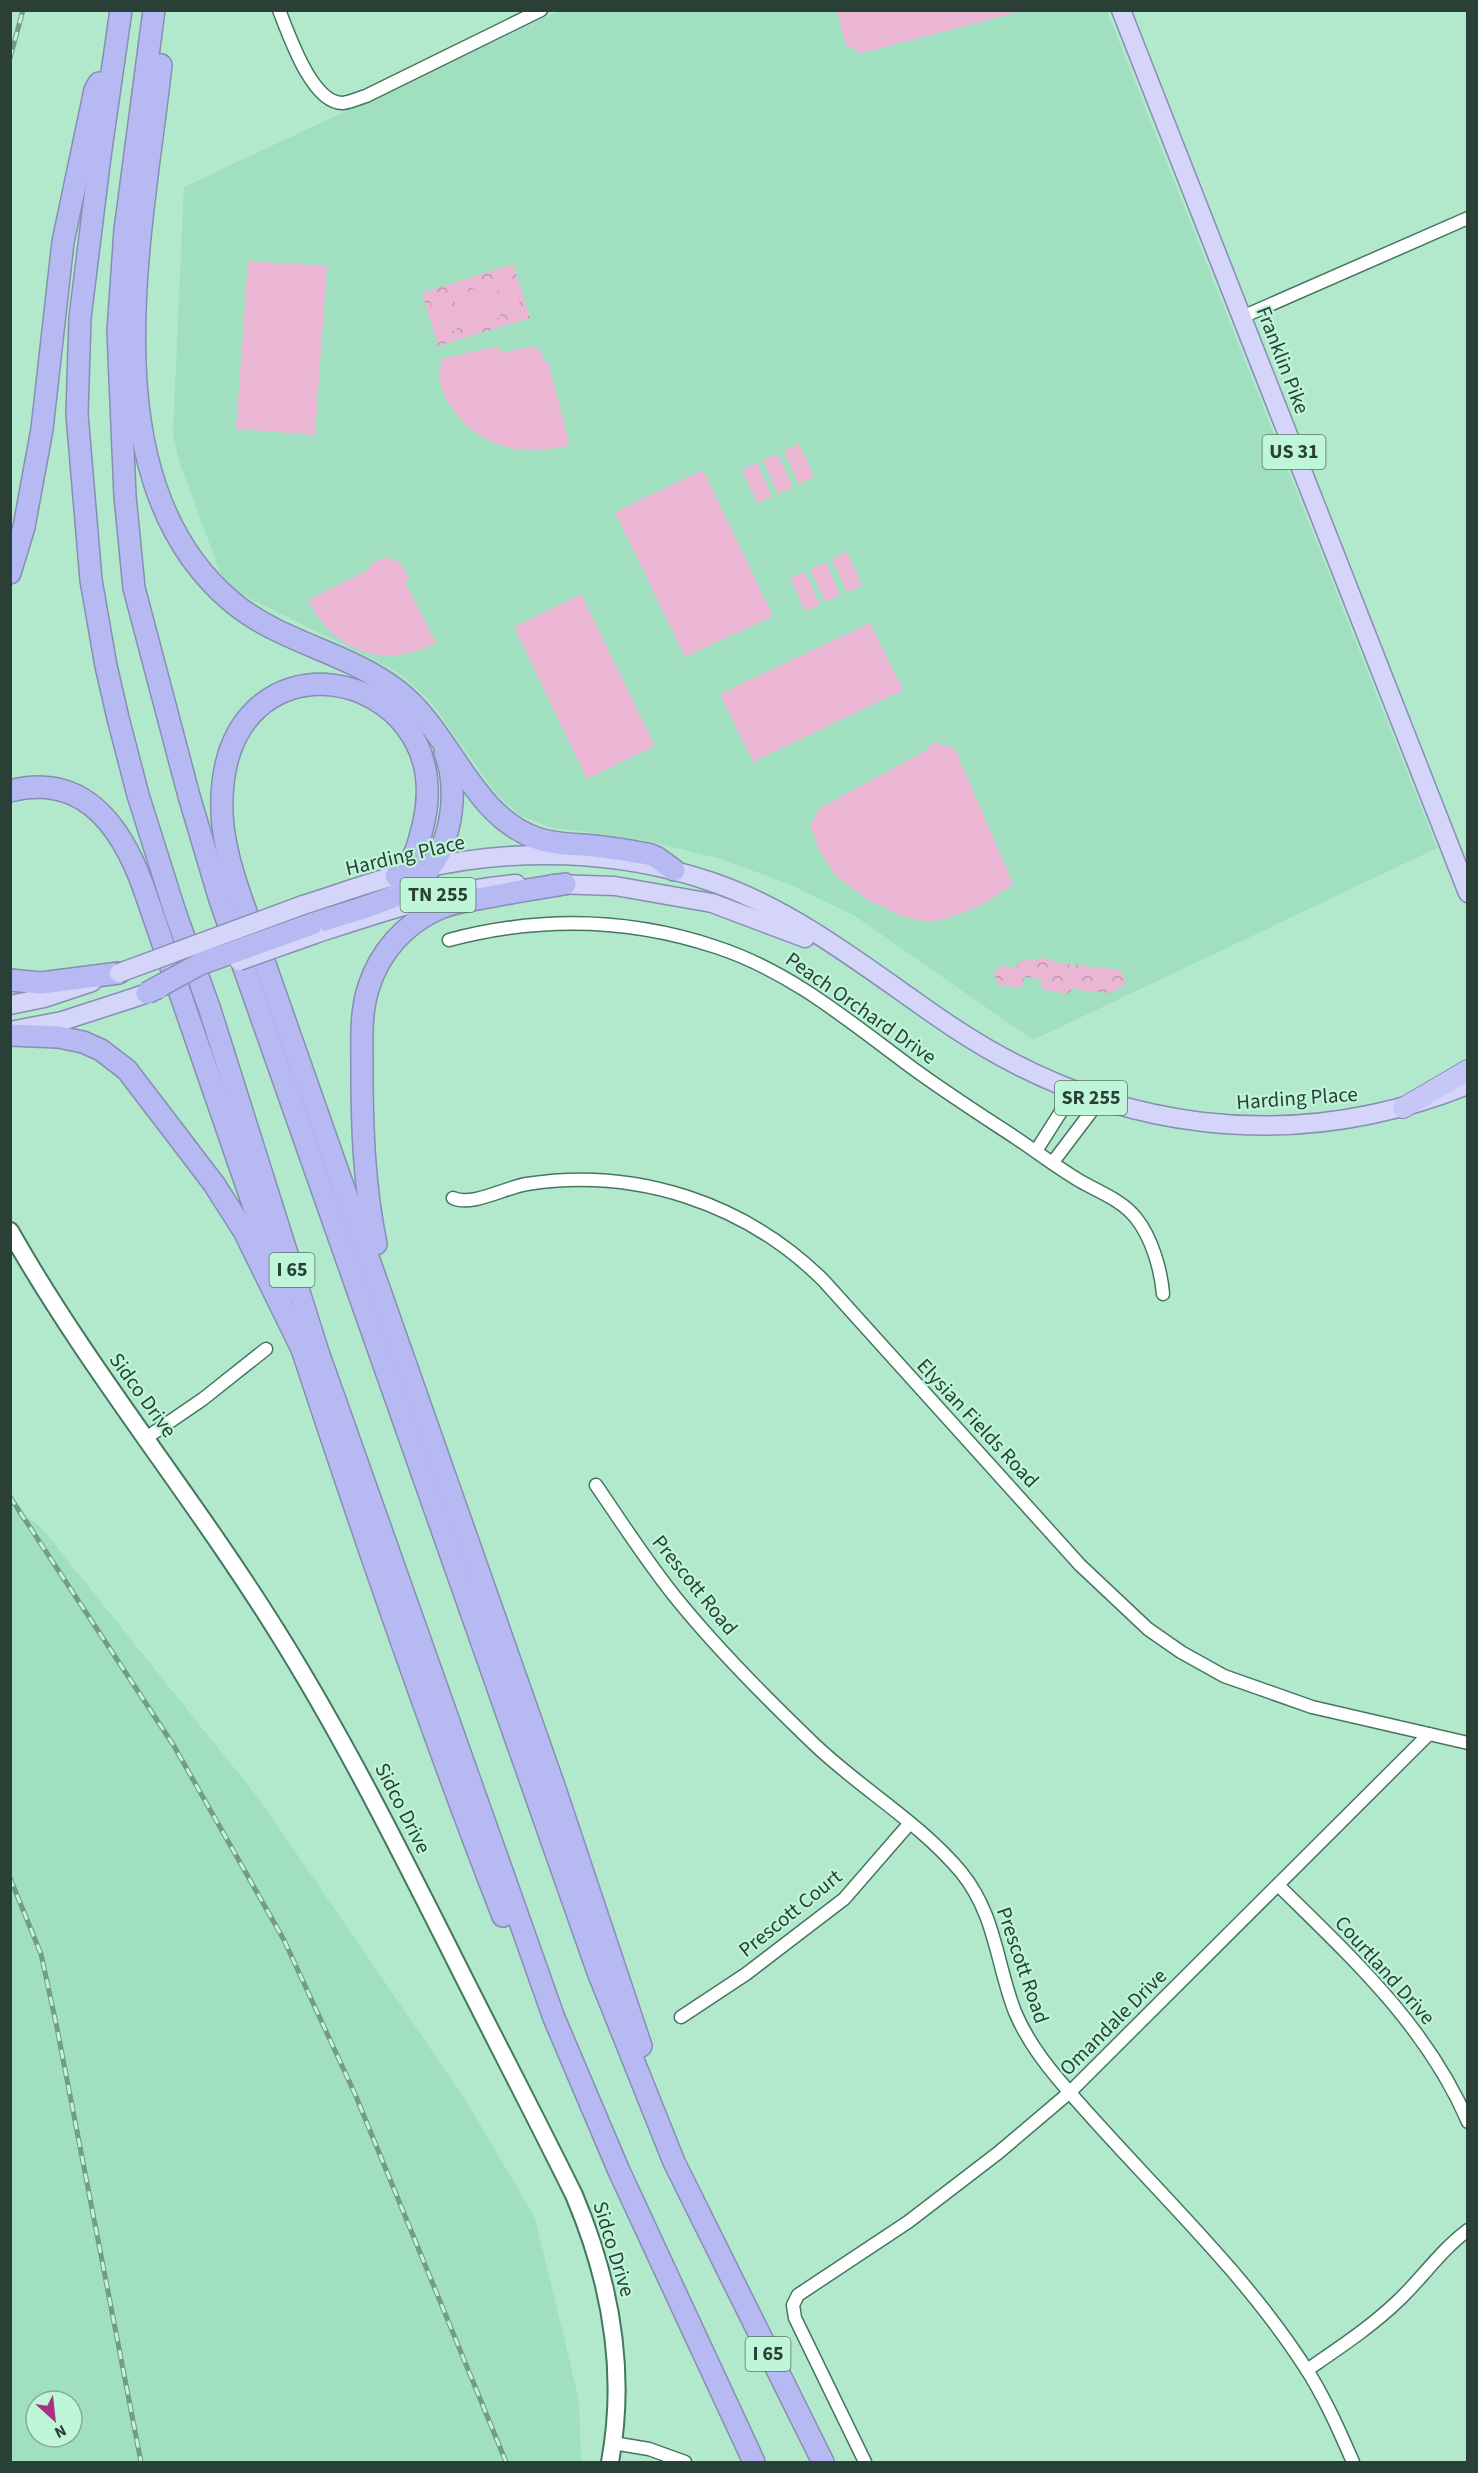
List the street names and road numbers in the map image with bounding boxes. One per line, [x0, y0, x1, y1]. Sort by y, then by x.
street label: Franklin Pike [1249, 302, 1317, 418]
road number: US 31 [1262, 435, 1326, 469]
street label: Harding Place [342, 827, 468, 883]
road number: TN 255 [400, 878, 476, 912]
street label: Peach Orchard Drive [779, 945, 943, 1071]
street label: Harding Place [1235, 1079, 1359, 1117]
road number: SR 255 [1055, 1081, 1127, 1115]
road number: I 65 [270, 1253, 314, 1287]
street label: Sidco Drive [102, 1346, 184, 1444]
street label: Elysian Fields Road [910, 1352, 1046, 1494]
street label: Prescott Road [645, 1528, 745, 1642]
street label: Sidco Drive [367, 1757, 439, 1859]
street label: Prescott Court [732, 1862, 848, 1964]
street label: Prescott Road [989, 1903, 1057, 2027]
street label: Courtland Drive [1328, 1909, 1442, 2031]
street label: Omandale Drive [1052, 1961, 1174, 2083]
street label: Sidco Drive [585, 2198, 643, 2300]
road number: I 65 [746, 2337, 790, 2371]

